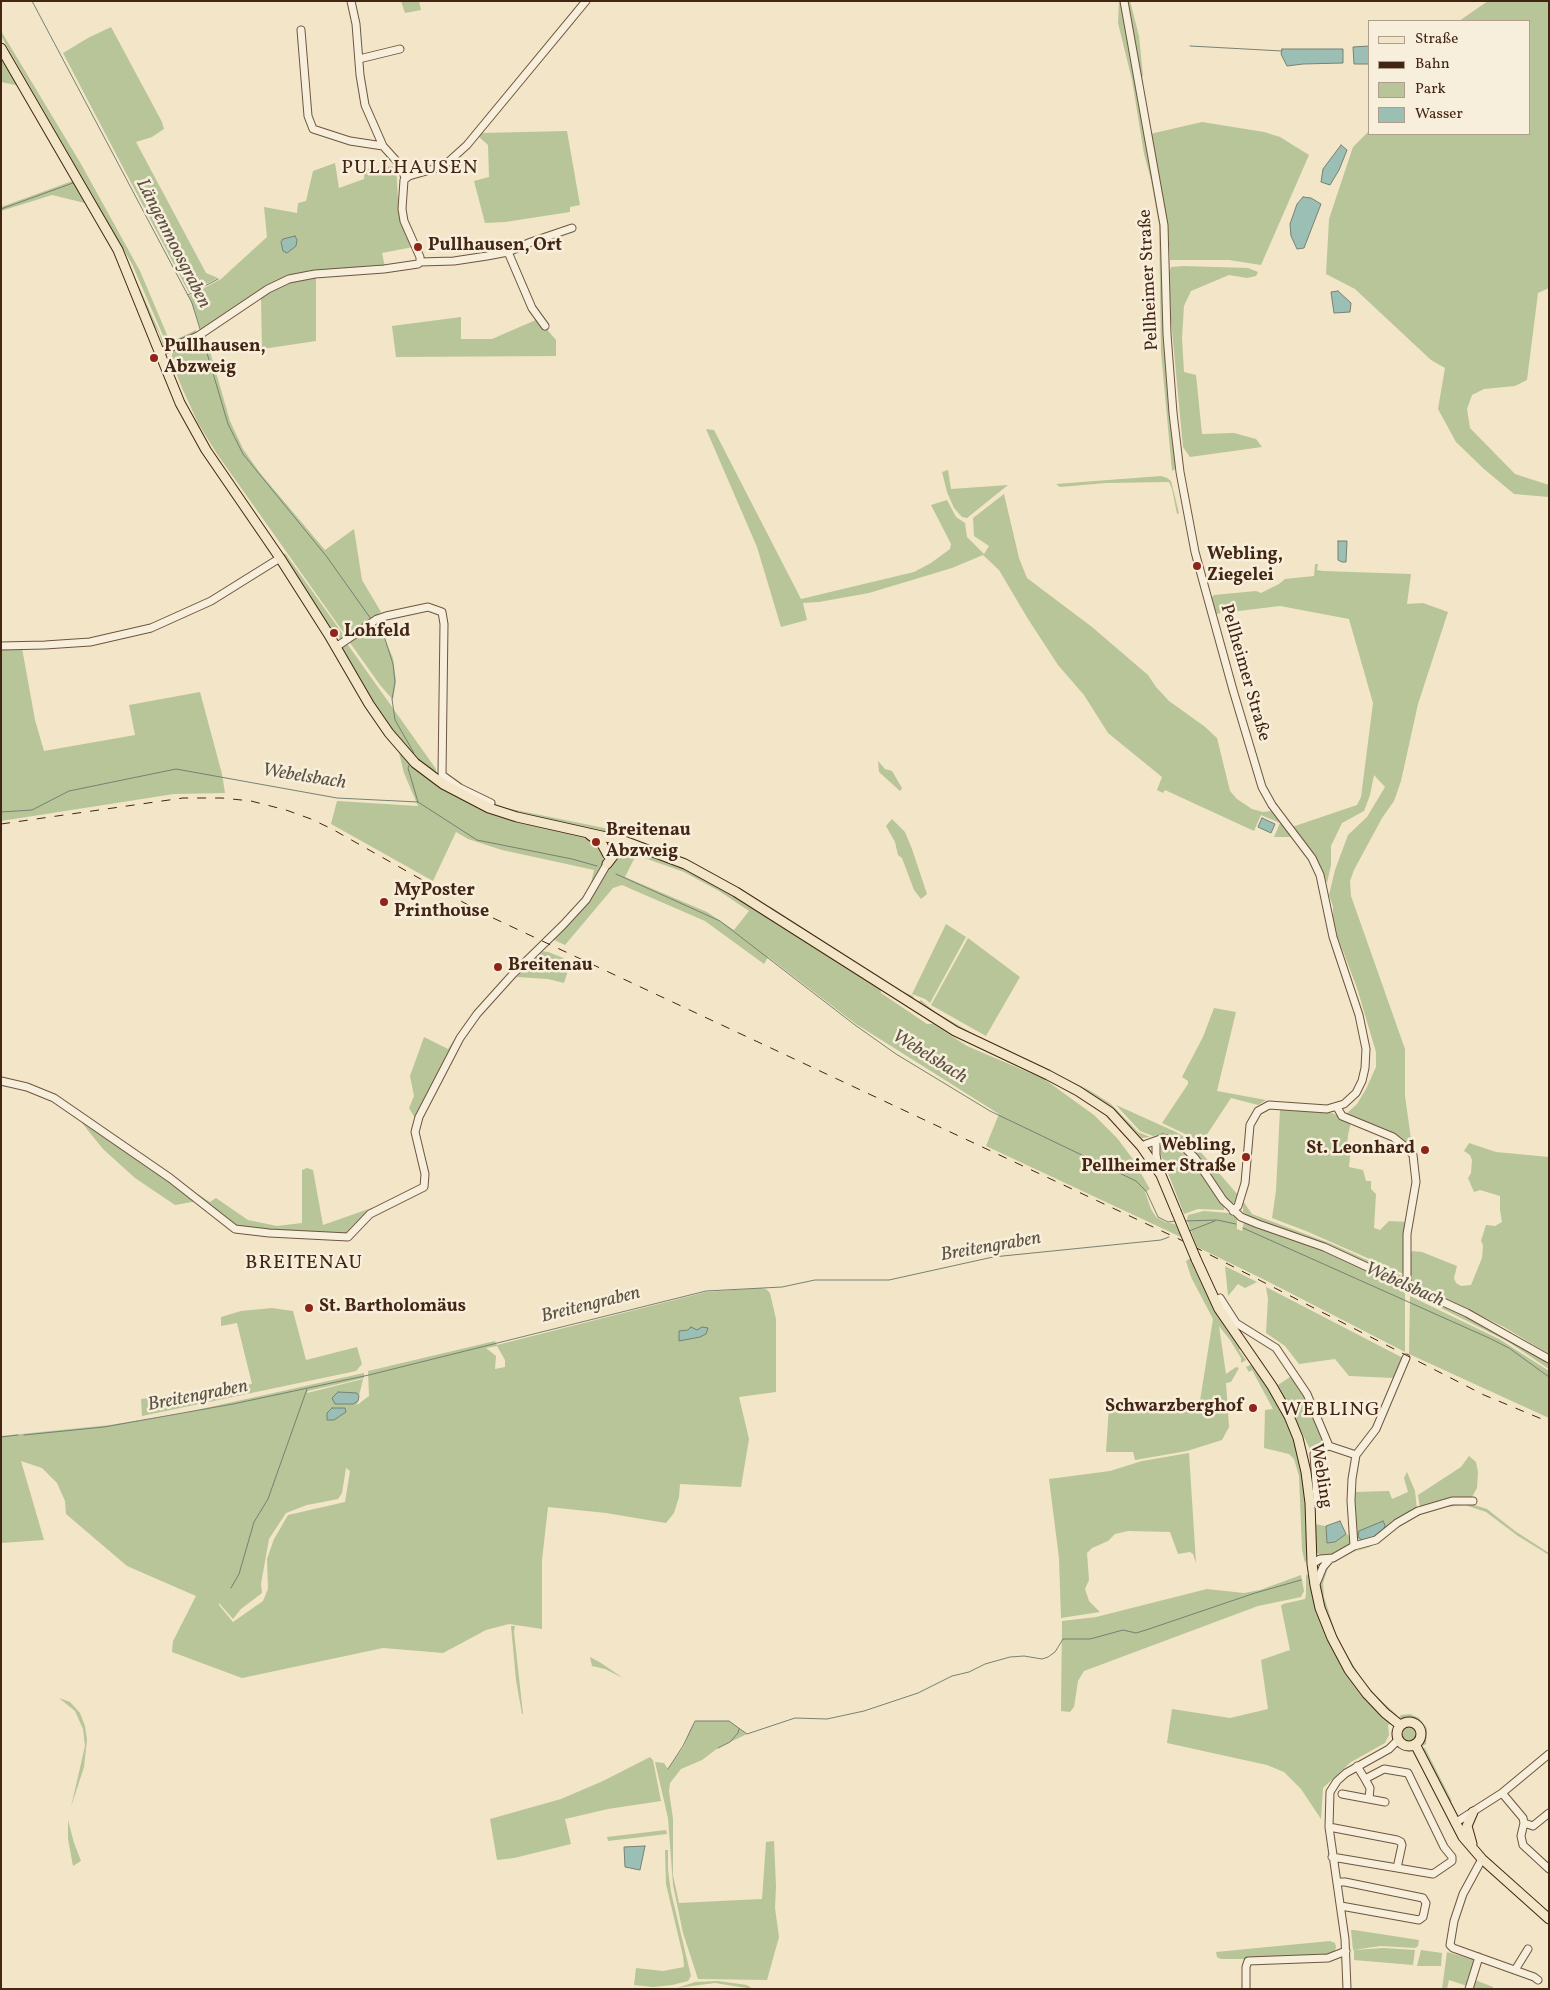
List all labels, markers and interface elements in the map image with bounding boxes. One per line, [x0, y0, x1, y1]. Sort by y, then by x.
legend [1368, 20, 1530, 135]
text: Straße [1415, 29, 1458, 50]
text: Bahn [1415, 54, 1450, 75]
text: Park [1415, 79, 1446, 100]
text: Wasser [1415, 104, 1463, 125]
district label: PULLHAUSEN [340, 157, 480, 181]
water label: Längenmoosgraben [130, 175, 214, 313]
street label: Pellheimer Straße [1136, 209, 1164, 351]
place label: Pullhausen, Ort [428, 236, 562, 258]
marker: Pullhausen, Ort [412, 241, 424, 253]
place label: Pullhausen, Abzweig [164, 337, 266, 379]
marker: Pullhausen, Abzweig [148, 352, 160, 364]
place label: Webling, Ziegelei [1207, 545, 1283, 588]
marker: Webling, Ziegelei [1191, 560, 1203, 572]
street label: Pellheimer Straße [1214, 602, 1274, 744]
place label: Lohfeld [344, 622, 410, 644]
marker: Lohfeld [328, 627, 340, 639]
water label: Webelsbach [260, 760, 348, 796]
place label: Breitenau Abzweig [606, 821, 691, 864]
marker: Breitenau Abzweig [590, 836, 602, 848]
place label: MyPoster Printhouse [394, 881, 489, 924]
marker: MyPoster Printhouse [378, 896, 390, 908]
place label: Breitenau [508, 956, 593, 978]
marker: Breitenau [492, 961, 504, 973]
water label: Webelsbach [887, 1026, 971, 1090]
place label: Webling, Pellheimer Straße [1081, 1136, 1236, 1178]
place label: St. Leonhard [1306, 1139, 1415, 1161]
marker: St. Leonhard [1419, 1144, 1431, 1156]
marker: Webling, Pellheimer Straße [1240, 1151, 1252, 1163]
water label: Breitengraben [939, 1228, 1043, 1268]
district label: BREITENAU [244, 1252, 364, 1276]
water label: Webelsbach [1361, 1258, 1447, 1314]
water label: Breitengraben [539, 1283, 643, 1329]
place label: St. Bartholomäus [319, 1297, 466, 1319]
marker: St. Bartholomäus [303, 1302, 315, 1314]
water label: Breitengraben [146, 1376, 250, 1418]
place label: Schwarzberghof [1105, 1397, 1243, 1419]
district label: WEBLING [1280, 1399, 1382, 1423]
marker: Schwarzberghof [1247, 1402, 1259, 1414]
street label: Webling [1304, 1442, 1336, 1510]

